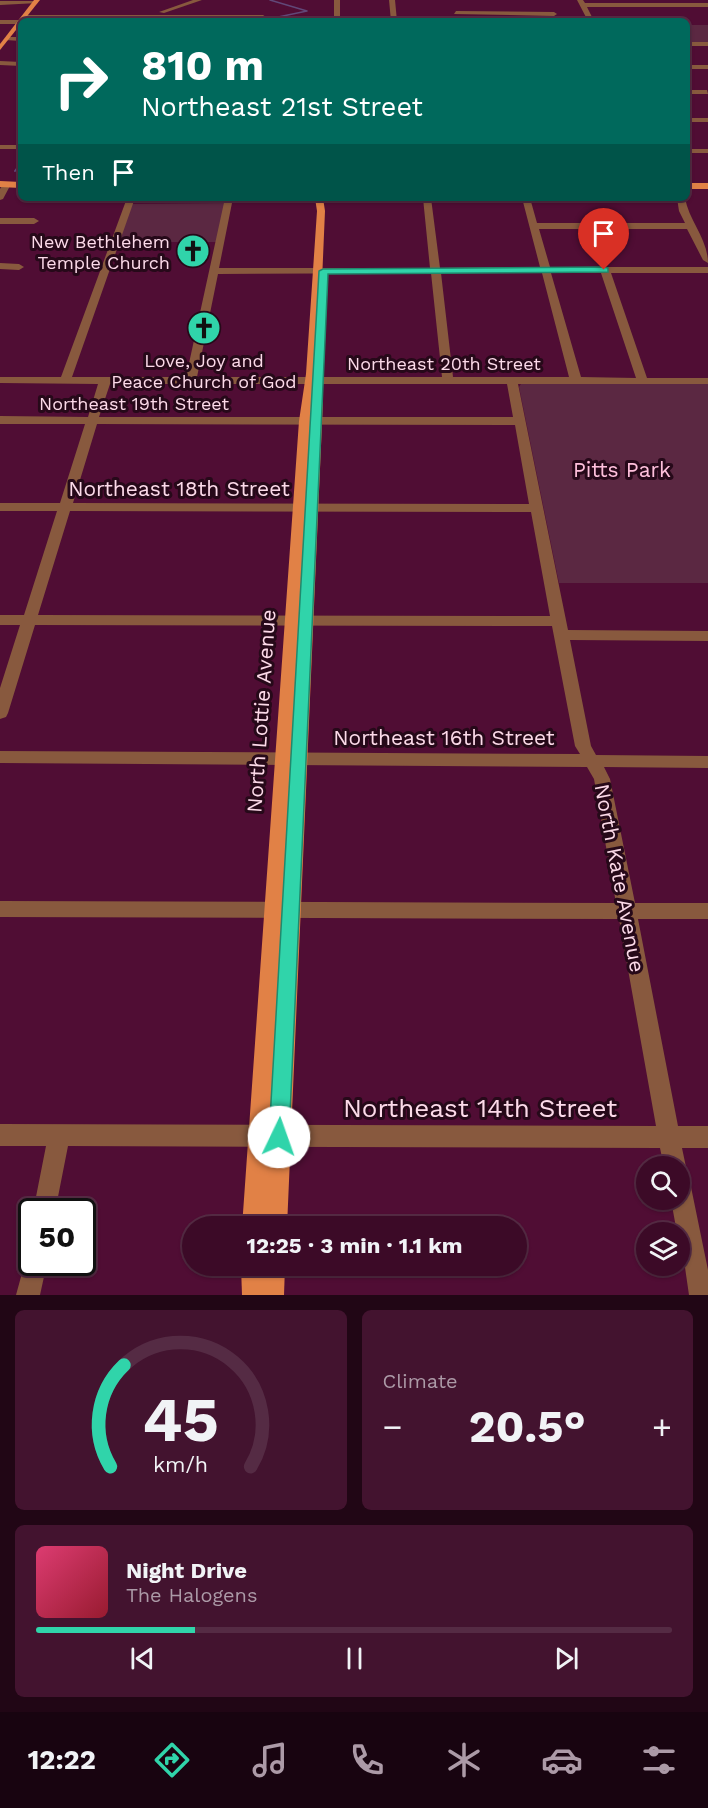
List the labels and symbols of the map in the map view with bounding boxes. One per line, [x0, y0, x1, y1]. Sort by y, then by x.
pin [578, 208, 629, 270]
place label: New Bethlehem Temple Church [31, 231, 170, 273]
church icon: New Bethlehem Temple Church [175, 233, 211, 269]
church icon: Love, Joy and Peace Church of God [186, 310, 222, 346]
place label: Love, Joy and Peace Church of God [111, 350, 297, 392]
street label: Northeast 20th Street [347, 353, 541, 374]
street label: Northeast 19th Street [39, 393, 229, 414]
park label: Pitts Park [573, 457, 671, 482]
street label: Northeast 18th Street [68, 476, 290, 501]
street label: North Lottie Avenue [241, 608, 281, 814]
street label: Northeast 16th Street [333, 725, 555, 750]
street label: North Kate Avenue [589, 782, 651, 974]
street label: Northeast 14th Street [343, 1093, 617, 1123]
position arrow [247, 1105, 311, 1169]
speed limit sign: 50 [18, 1198, 96, 1276]

